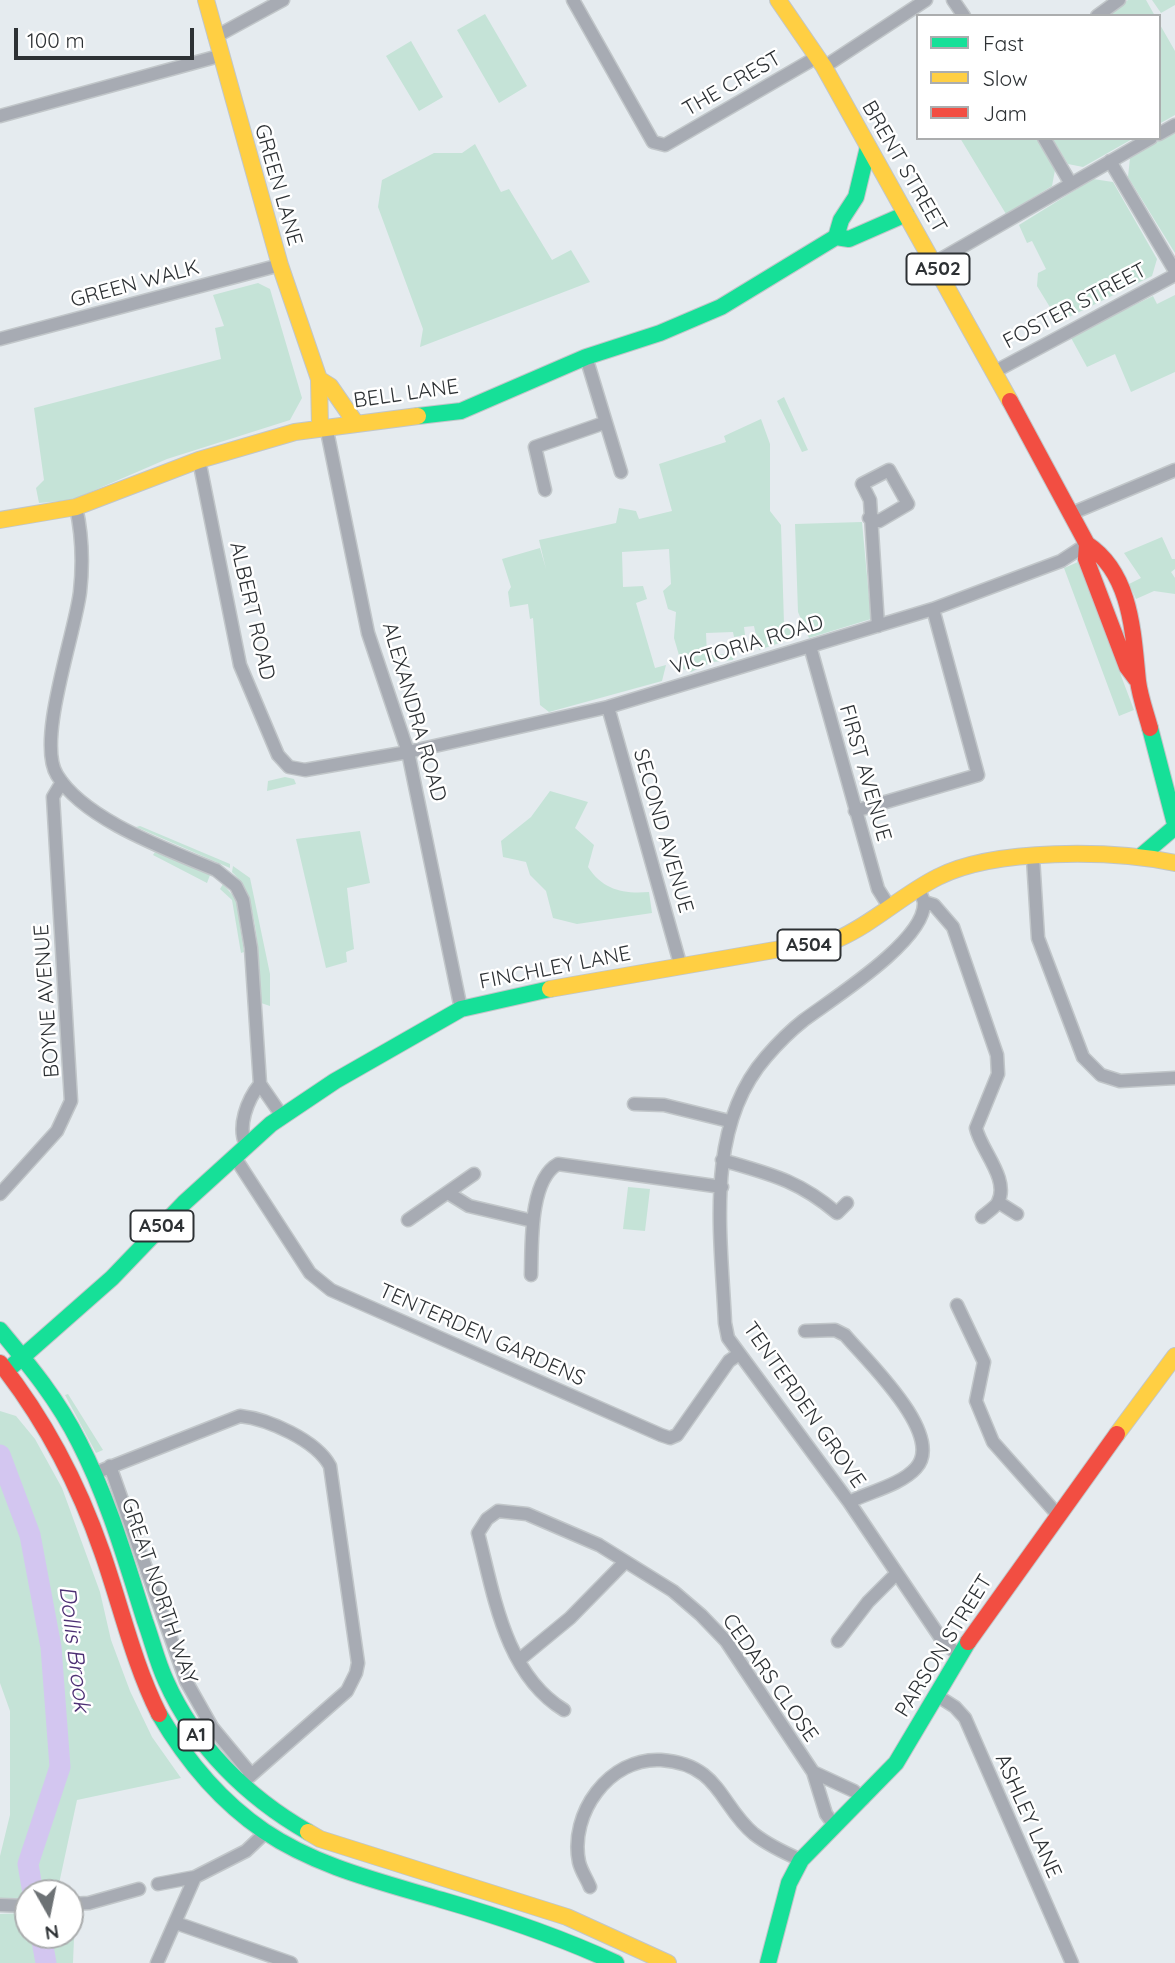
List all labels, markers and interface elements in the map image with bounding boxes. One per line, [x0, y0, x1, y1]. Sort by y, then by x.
scale bar [18, 14, 198, 58]
legend [916, 14, 1161, 140]
text: 100 m [27, 27, 85, 53]
text: Fast [983, 30, 1024, 56]
street label: THE CREST [678, 46, 786, 122]
text: Slow [983, 65, 1028, 91]
street label: BRENT STREET [856, 96, 952, 238]
text: Jam [983, 100, 1027, 126]
street label: GREEN LANE [249, 121, 307, 249]
road number: A502 [906, 254, 970, 284]
street label: GREEN WALK [68, 255, 202, 313]
street label: FOSTER STREET [999, 258, 1151, 354]
street label: BELL LANE [352, 374, 460, 414]
street label: ALBERT ROAD [224, 539, 280, 683]
street label: VICTORIA ROAD [668, 610, 826, 680]
street label: ALEXANDRA ROAD [376, 619, 452, 805]
street label: FIRST AVENUE [833, 702, 897, 844]
street label: SECOND AVENUE [628, 746, 698, 916]
street label: BOYNE AVENUE [29, 923, 65, 1079]
road number: A504 [778, 930, 840, 960]
street label: FINCHLEY LANE [477, 941, 633, 995]
road number: A504 [130, 1210, 194, 1242]
street label: TENTERDEN GARDENS [375, 1278, 589, 1392]
street label: TENTERDEN GROVE [737, 1317, 871, 1493]
street label: GREAT NORTH WAY [115, 1495, 203, 1687]
street label: PARSON STREET [890, 1570, 998, 1722]
water label: Dollis Brook [53, 1584, 95, 1714]
street label: CEDARS CLOSE [717, 1609, 823, 1747]
road number: A1 [178, 1720, 214, 1750]
street label: ASHLEY LANE [989, 1750, 1067, 1882]
north arrow [14, 1879, 84, 1949]
text: N [43, 1920, 61, 1946]

